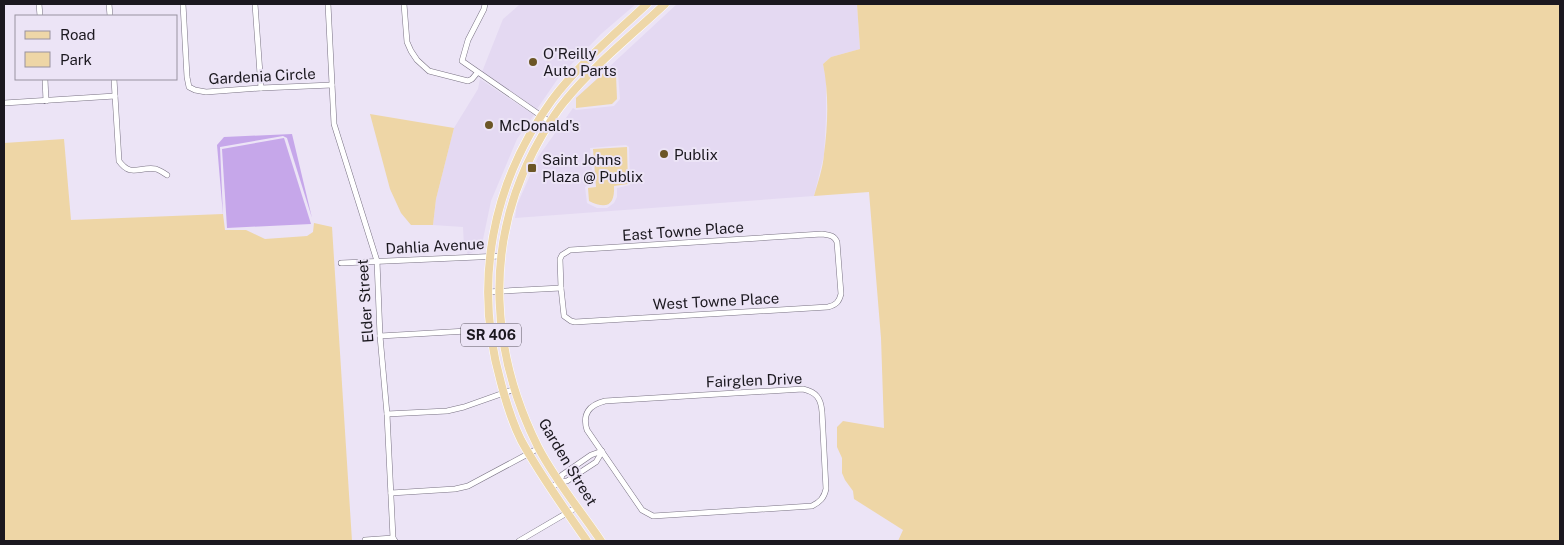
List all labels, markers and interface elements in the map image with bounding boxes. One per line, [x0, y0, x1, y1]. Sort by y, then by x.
legend [15, 15, 178, 80]
text: Road [60, 26, 96, 43]
place label: O'Reilly Auto Parts [543, 45, 617, 79]
text: Park [60, 51, 92, 68]
marker: O'Reilly Auto Parts [527, 56, 539, 68]
street label: Gardenia Circle [208, 65, 316, 87]
place label: McDonald's [499, 117, 579, 134]
marker: McDonald's [483, 119, 495, 131]
place label: Publix [674, 146, 718, 163]
marker: Publix [658, 148, 670, 160]
place label: Saint Johns Plaza @ Publix [542, 151, 643, 185]
marker: Saint Johns Plaza @ Publix [526, 162, 538, 174]
street label: East Towne Place [622, 218, 744, 244]
street label: Dahlia Avenue [385, 235, 485, 257]
street label: Elder Street [354, 258, 376, 344]
street label: West Towne Place [652, 289, 780, 313]
road number: SR 406 [461, 324, 521, 346]
street label: Fairglen Drive [705, 370, 803, 390]
street label: Garden Street [535, 415, 601, 509]

